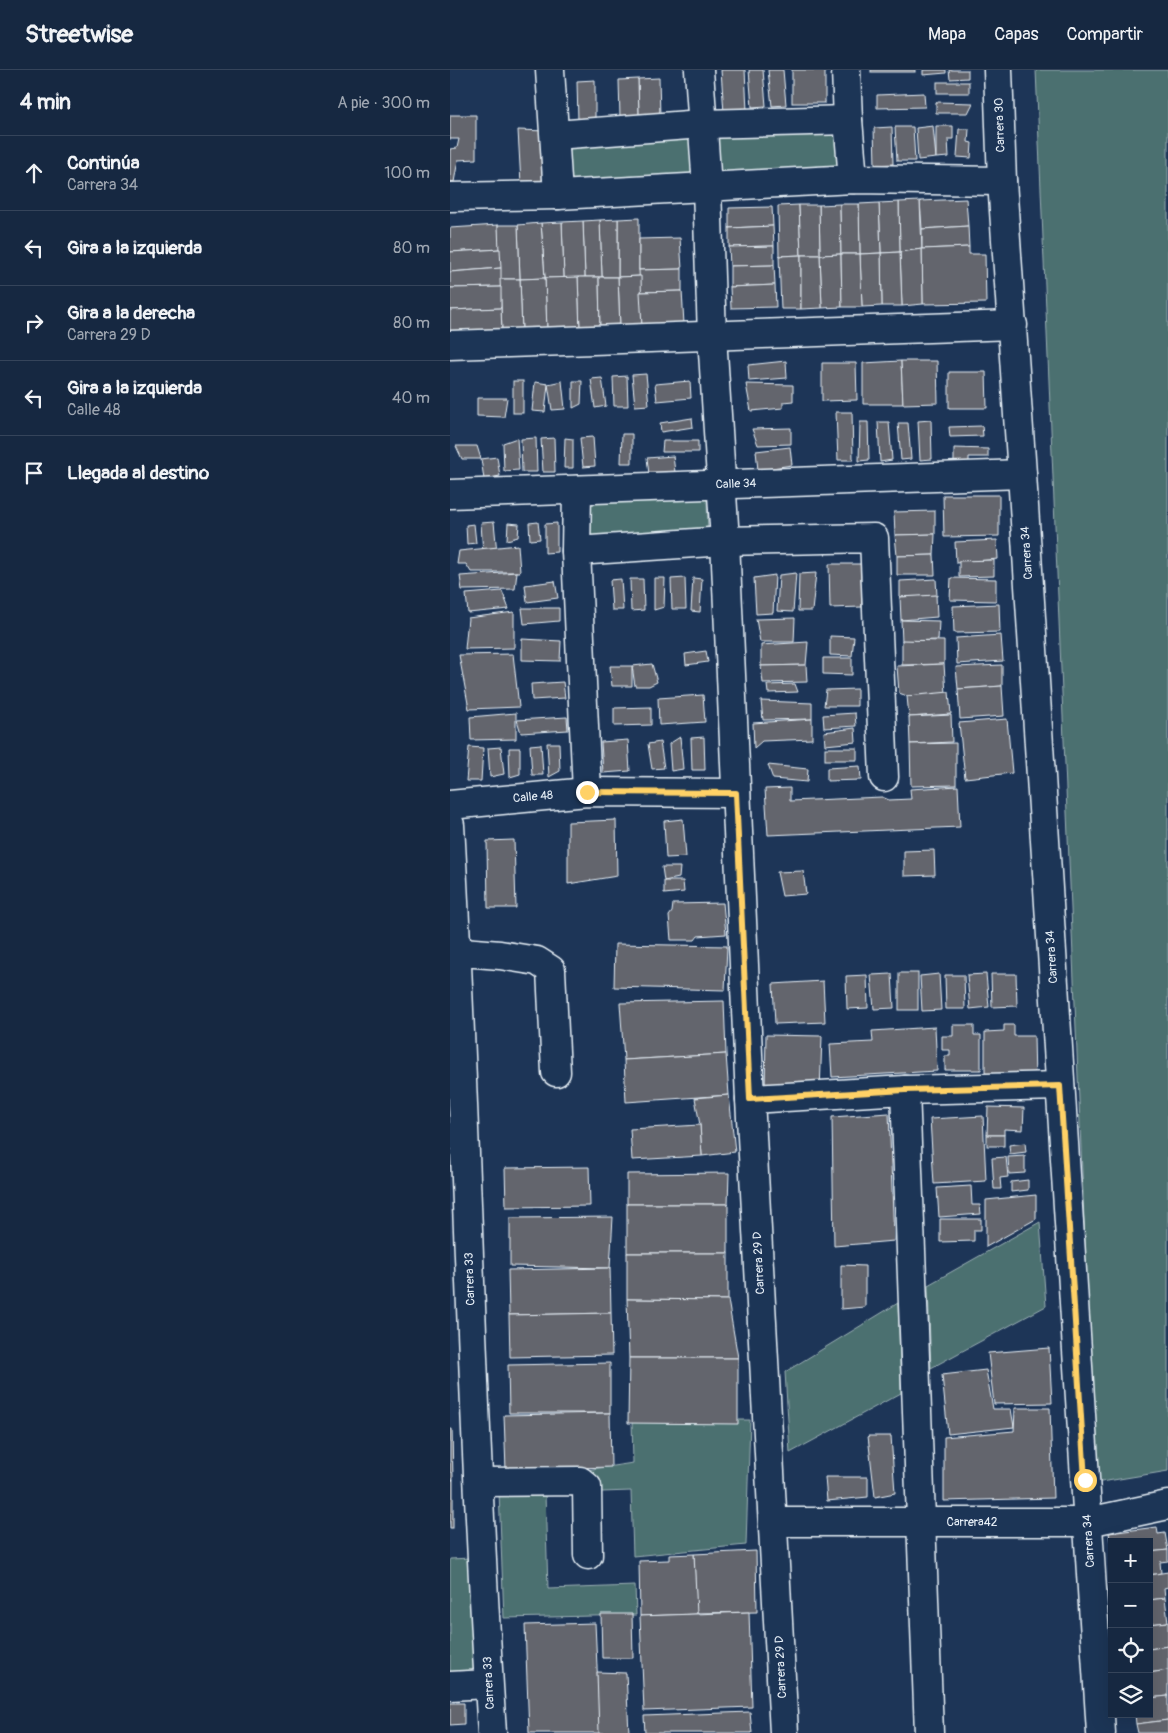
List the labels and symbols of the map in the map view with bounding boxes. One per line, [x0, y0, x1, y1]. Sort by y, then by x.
street label: Carrera 30 [992, 97, 1008, 153]
street label: Calle 34 [715, 476, 757, 492]
street label: Carrera 34 [1018, 526, 1036, 580]
route end [576, 781, 599, 804]
street label: Calle 48 [512, 788, 554, 806]
street label: Carrera 34 [1043, 930, 1061, 984]
street label: Carrera 29 D [750, 1231, 768, 1295]
street label: Carrera 33 [462, 1252, 478, 1306]
route start [1074, 1469, 1097, 1492]
street label: Carrera 34 [1080, 1514, 1098, 1568]
street label: Carrera42 [947, 1515, 998, 1530]
street label: Carrera 29 D [772, 1635, 790, 1699]
street label: Carrera 33 [480, 1656, 498, 1710]

